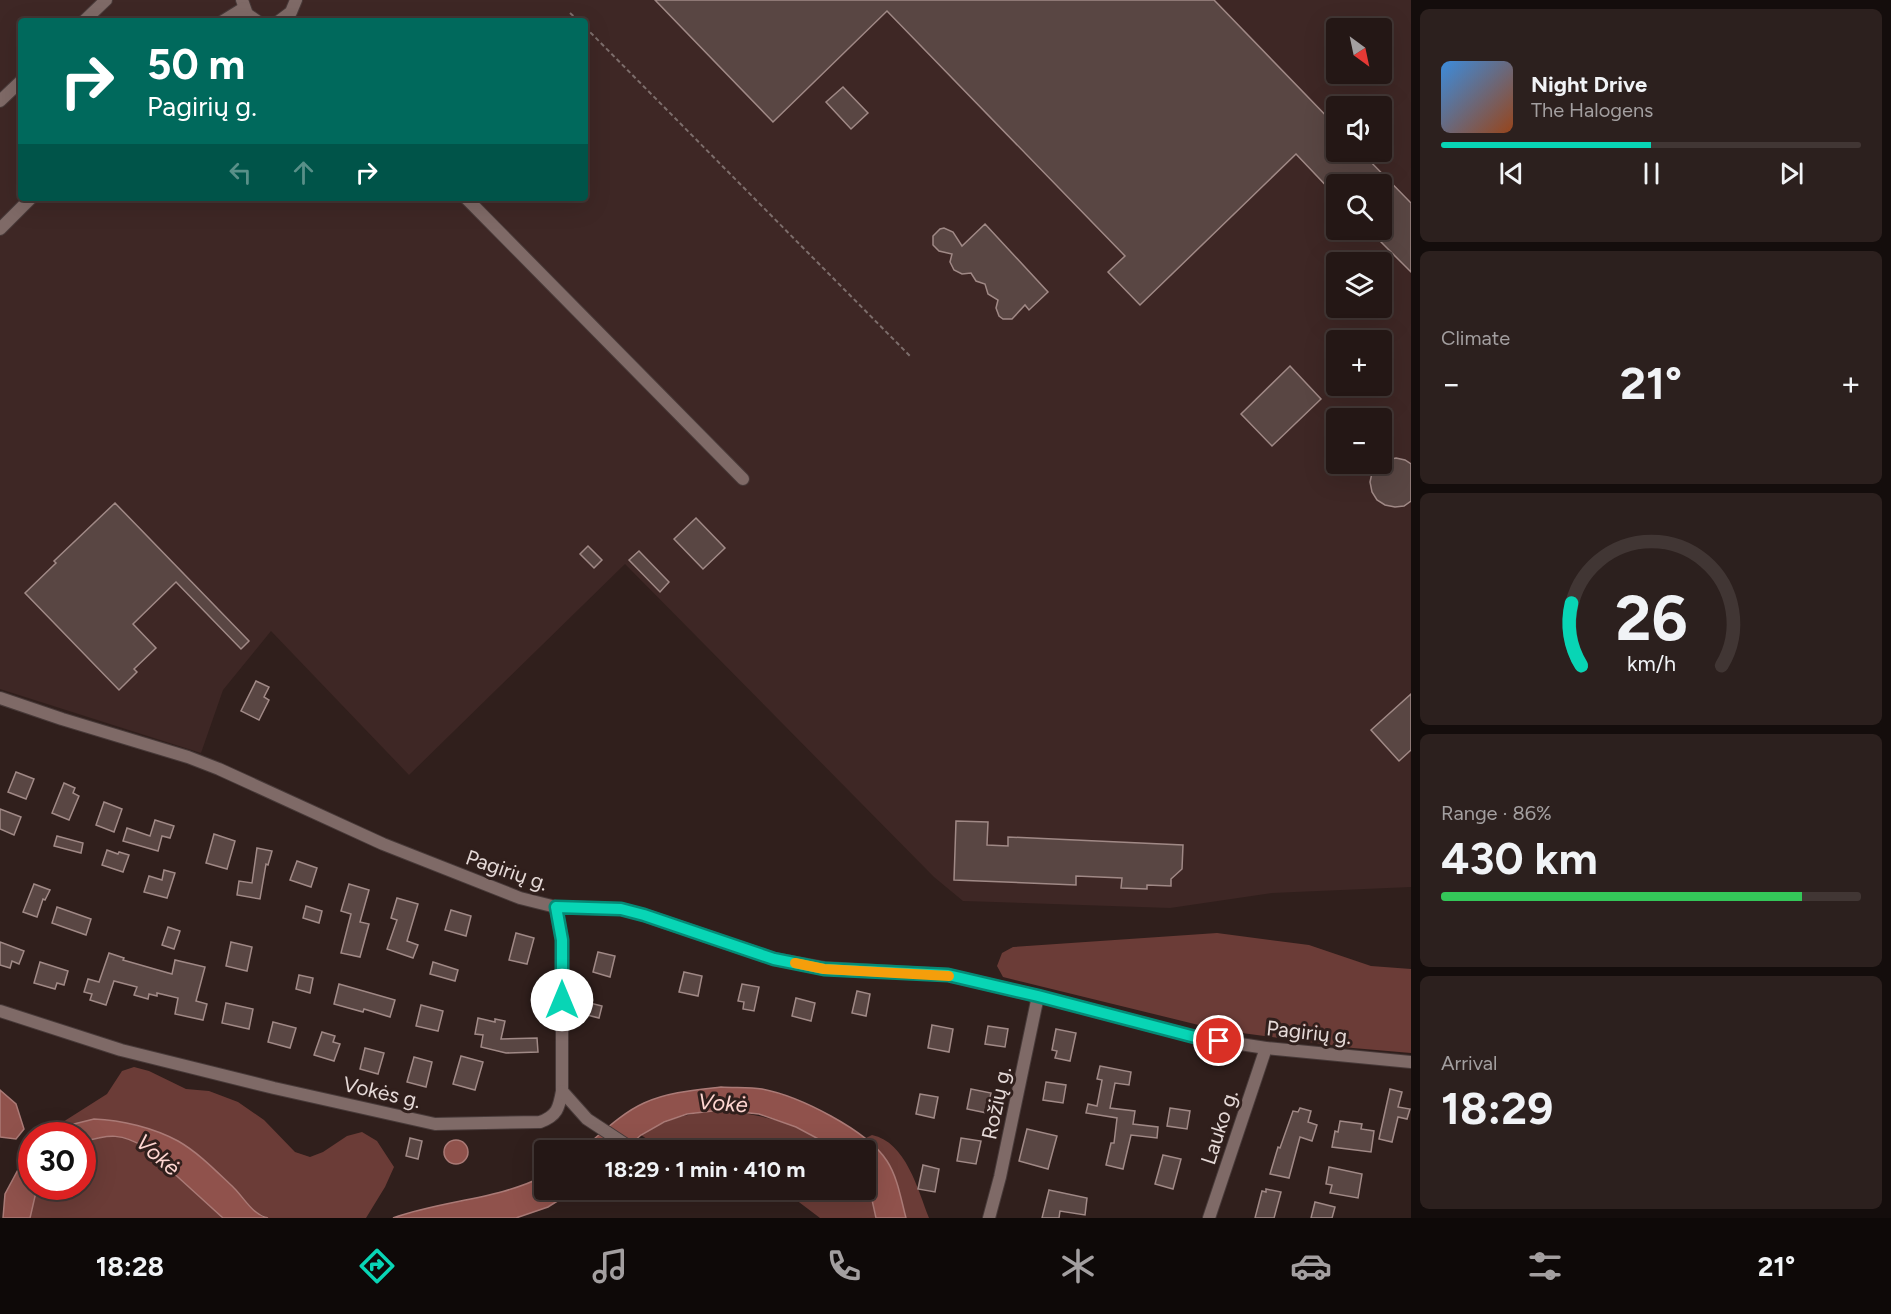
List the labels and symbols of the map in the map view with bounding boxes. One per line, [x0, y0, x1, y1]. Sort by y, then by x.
north arrow [1326, 18, 1392, 84]
street label: Pagirių g. [463, 844, 551, 896]
position arrow [530, 968, 594, 1032]
pin [1193, 1015, 1244, 1066]
street label: Pagirių g. [1265, 1015, 1353, 1049]
street label: Rožių g. [976, 1064, 1016, 1142]
street label: Vokės g. [341, 1071, 423, 1113]
street label: Lauko g. [1195, 1086, 1243, 1168]
water label: Vokė [697, 1088, 749, 1118]
speed limit sign: 30 [18, 1122, 96, 1200]
water label: Vokė [130, 1128, 186, 1182]

